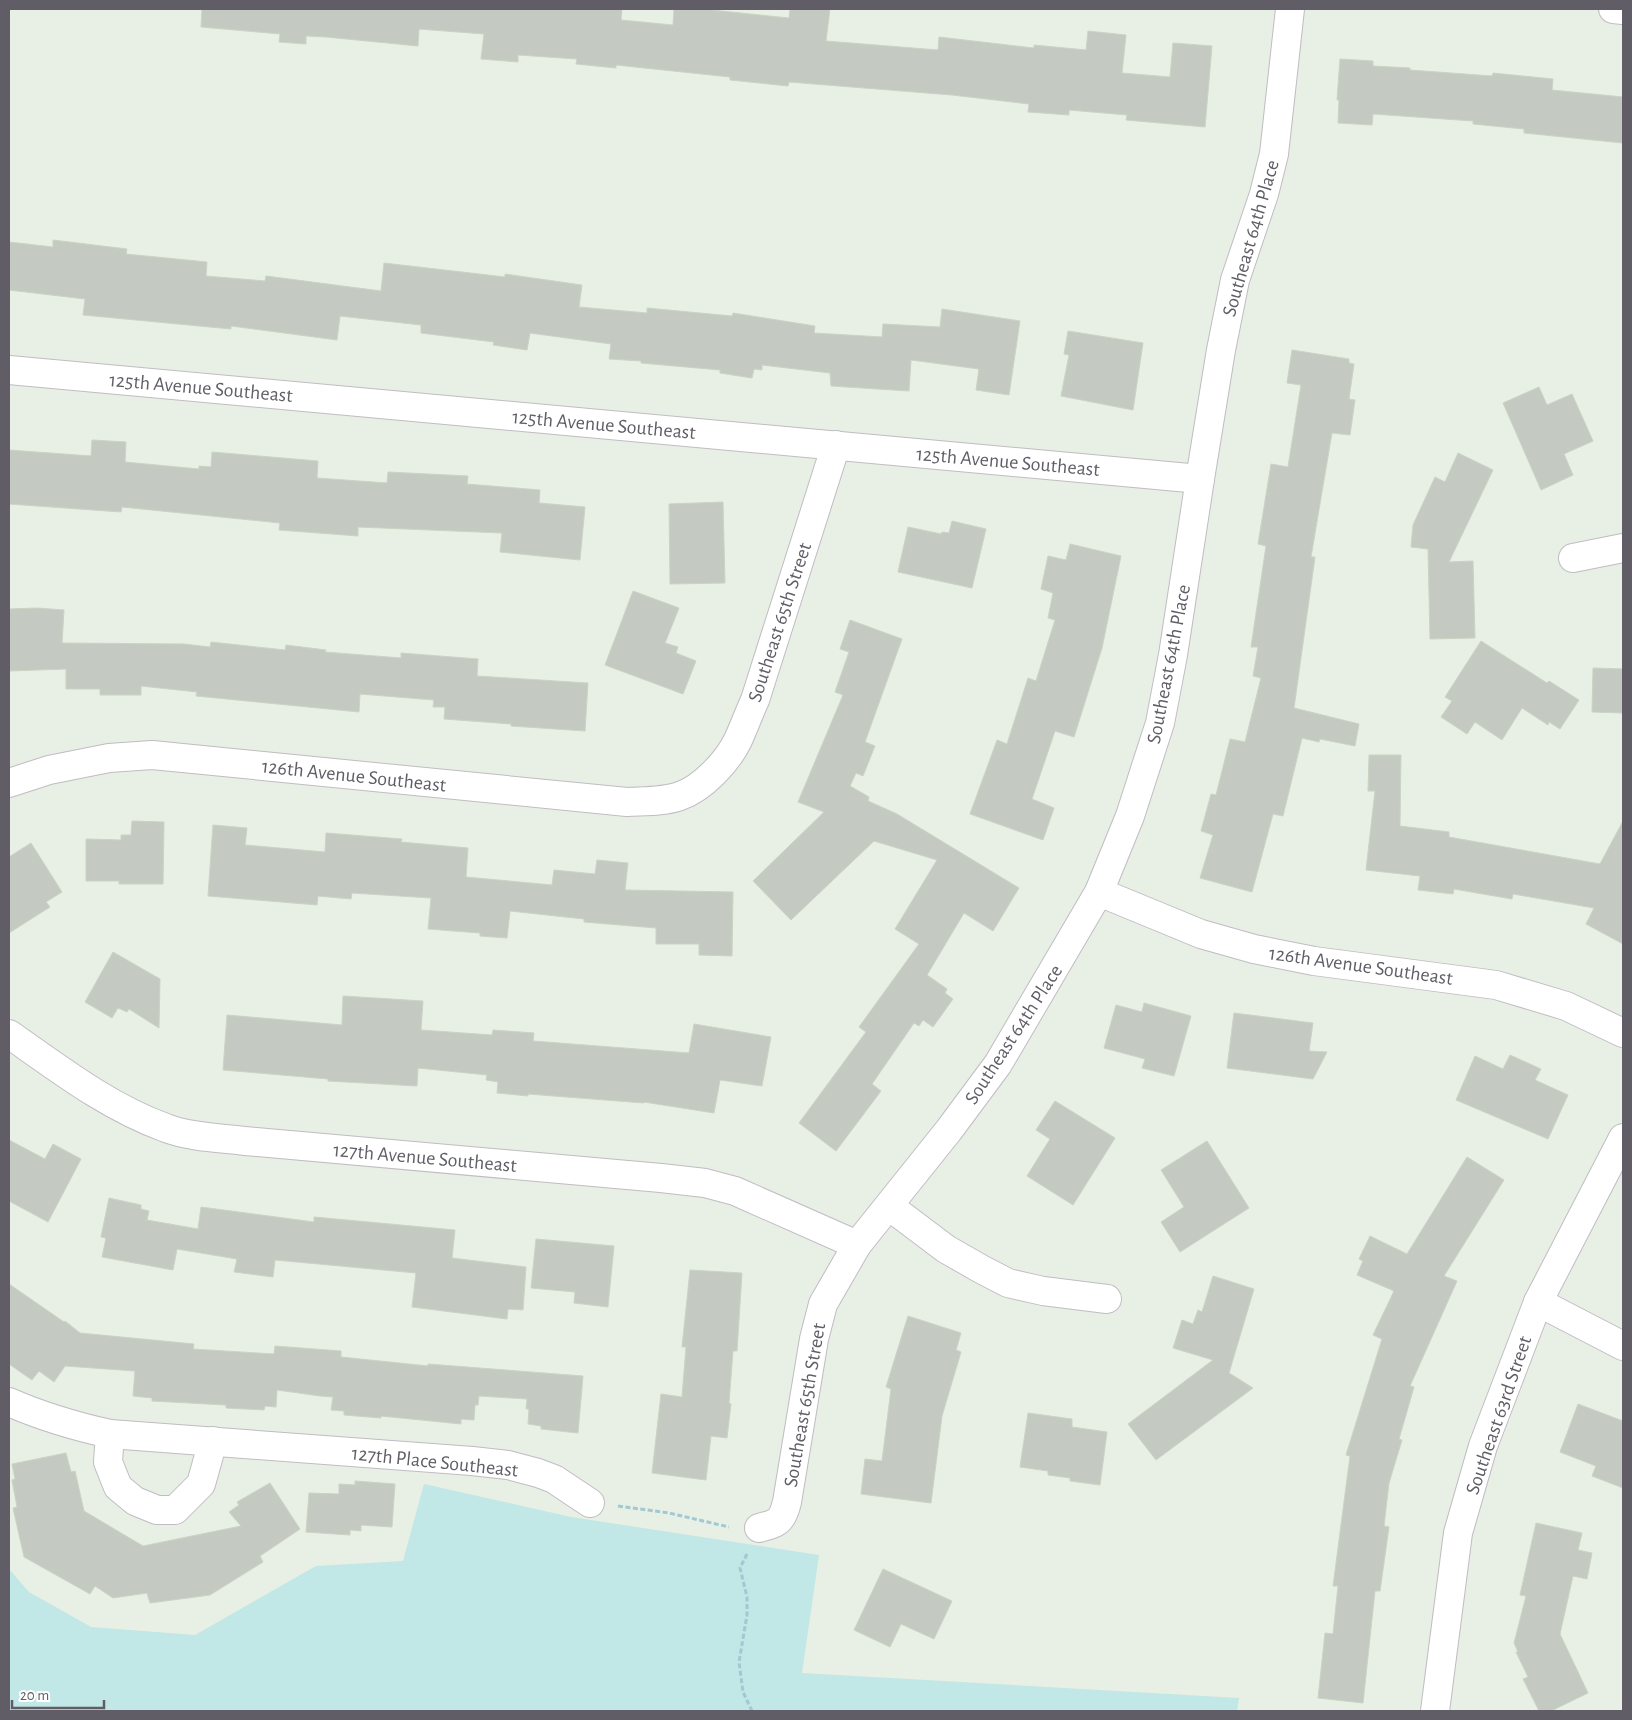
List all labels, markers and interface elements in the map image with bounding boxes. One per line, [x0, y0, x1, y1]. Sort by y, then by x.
street label: Southeast 64th Place [1219, 158, 1283, 319]
street label: 125th Avenue Southeast [108, 370, 294, 406]
street label: 125th Avenue Southeast [511, 407, 697, 443]
street label: 125th Avenue Southeast [915, 444, 1101, 480]
street label: Southeast 65th Street [745, 540, 815, 704]
street label: Southeast 64th Place [1144, 583, 1194, 746]
street label: 126th Avenue Southeast [261, 756, 448, 796]
street label: 126th Avenue Southeast [1268, 943, 1455, 989]
street label: Southeast 64th Place [961, 961, 1066, 1108]
street label: 127th Avenue Southeast [332, 1140, 518, 1176]
street label: Southeast 65th Street [781, 1321, 829, 1489]
street label: Southeast 63rd Street [1462, 1333, 1536, 1497]
street label: 127th Place Southeast [351, 1443, 520, 1481]
scale bar [12, 1678, 105, 1710]
text: 20 m [20, 1688, 49, 1703]

